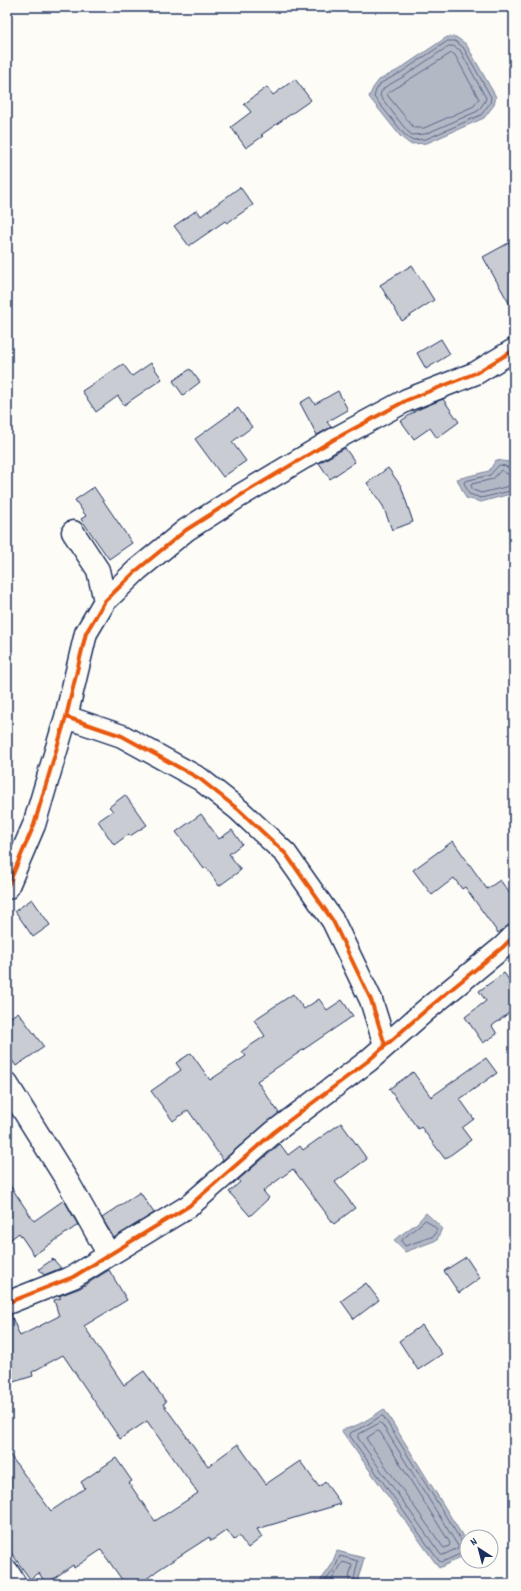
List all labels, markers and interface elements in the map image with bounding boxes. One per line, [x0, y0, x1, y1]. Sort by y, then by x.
north arrow [459, 1529, 499, 1569]
text: N [467, 1534, 482, 1551]

